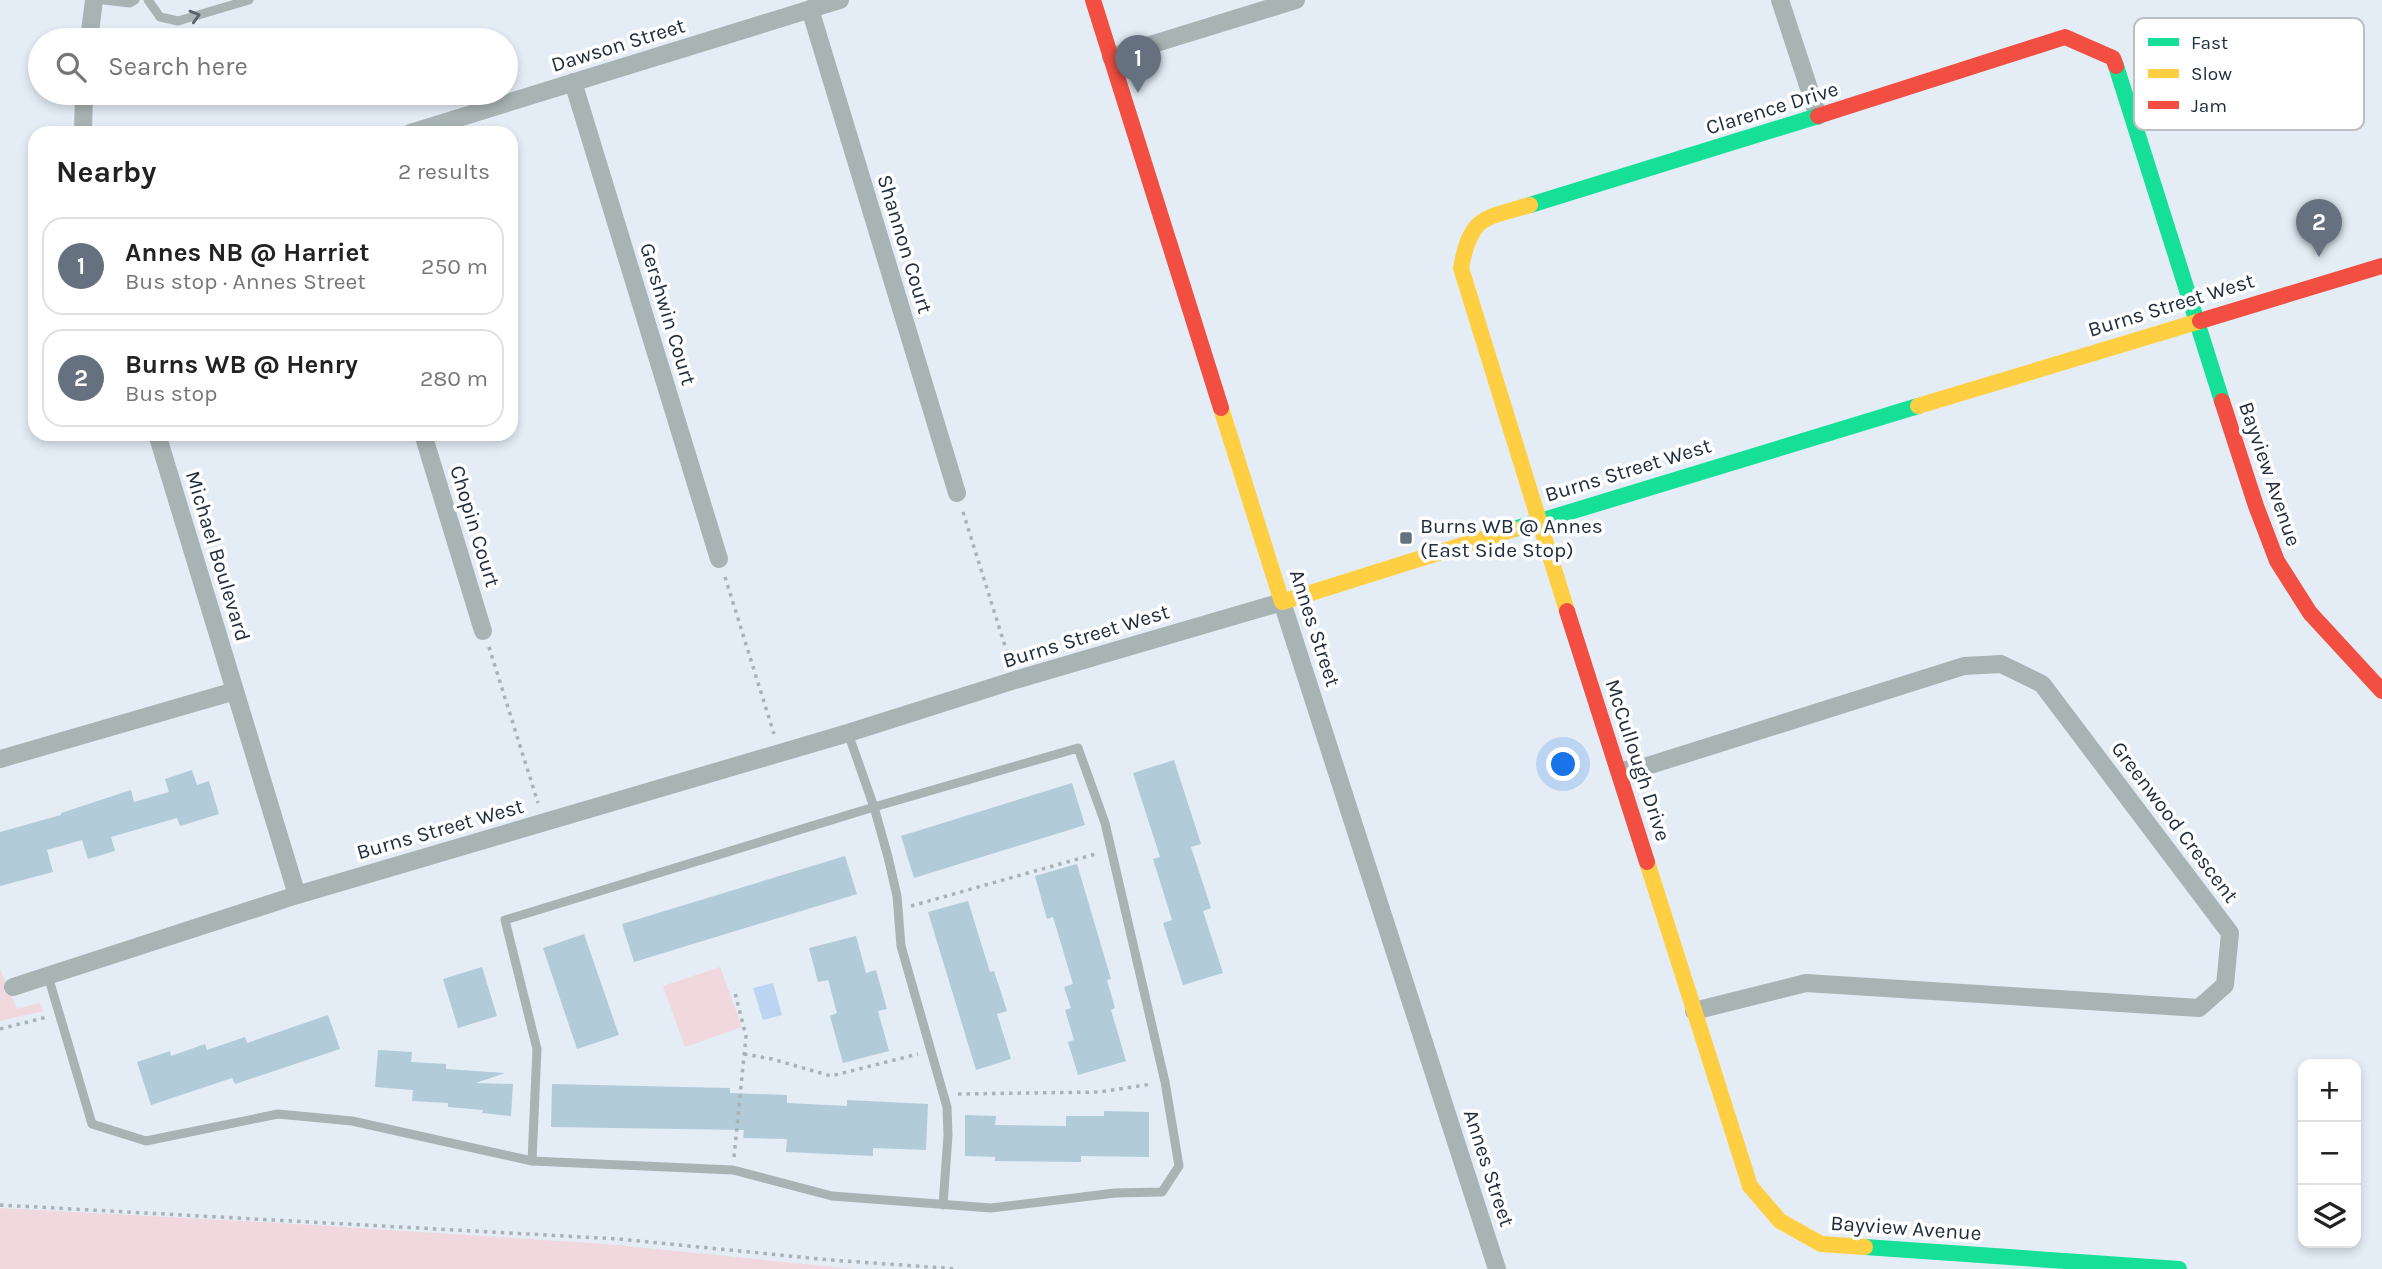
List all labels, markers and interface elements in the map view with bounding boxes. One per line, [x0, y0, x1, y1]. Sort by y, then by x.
one-way arrow [189, 9, 201, 24]
street label: Dawson Street [548, 13, 688, 77]
legend [2134, 18, 2364, 130]
search box [28, 28, 518, 105]
text: Fast [2191, 32, 2228, 54]
pin: 1 [1115, 35, 1161, 93]
icon: search [52, 48, 90, 86]
text: Search here [108, 51, 248, 82]
text: Slow [2191, 63, 2232, 85]
street label: Clarence Drive [1703, 76, 1841, 140]
text: Jam [2191, 95, 2227, 117]
text: Nearby [56, 154, 156, 190]
text: 2 results [398, 158, 490, 185]
street label: Shannon Court [872, 172, 938, 316]
pin: 2 [2296, 199, 2342, 257]
text: Annes NB @ Harriet [125, 237, 370, 268]
street label: Gershwin Court [635, 240, 701, 388]
text: 1 [77, 253, 85, 280]
text: 250 m [421, 253, 488, 280]
text: Bus stop · Annes Street [125, 268, 366, 295]
street label: Burns Street West [2085, 268, 2257, 342]
text: Burns WB @ Henry [125, 349, 358, 380]
text: 2 [74, 365, 88, 392]
text: 280 m [420, 365, 488, 392]
text: Bus stop [125, 380, 218, 407]
street label: Bayview Avenue [2234, 399, 2306, 549]
street label: Burns Street West [1542, 433, 1714, 507]
street label: Chopin Court [445, 462, 505, 590]
street label: Michael Boulevard [181, 468, 255, 644]
place label: Burns WB @ Annes (East Side Stop) [1420, 514, 1603, 562]
marker: Burns WB @ Annes (East Side Stop) [1398, 530, 1414, 546]
street label: Annes Street [1285, 566, 1345, 690]
street label: Burns Street West [1000, 599, 1172, 673]
street label: McCullough Drive [1601, 676, 1675, 844]
street label: Greenwood Crescent [2107, 737, 2243, 907]
your location [1546, 747, 1580, 781]
street label: Burns Street West [354, 794, 526, 864]
map controls [2298, 1059, 2361, 1248]
button: + [2298, 1059, 2361, 1122]
street label: Annes Street [1459, 1106, 1519, 1230]
button: − [2298, 1122, 2361, 1185]
button: layers [2298, 1185, 2361, 1248]
street label: Bayview Avenue [1830, 1211, 1982, 1245]

